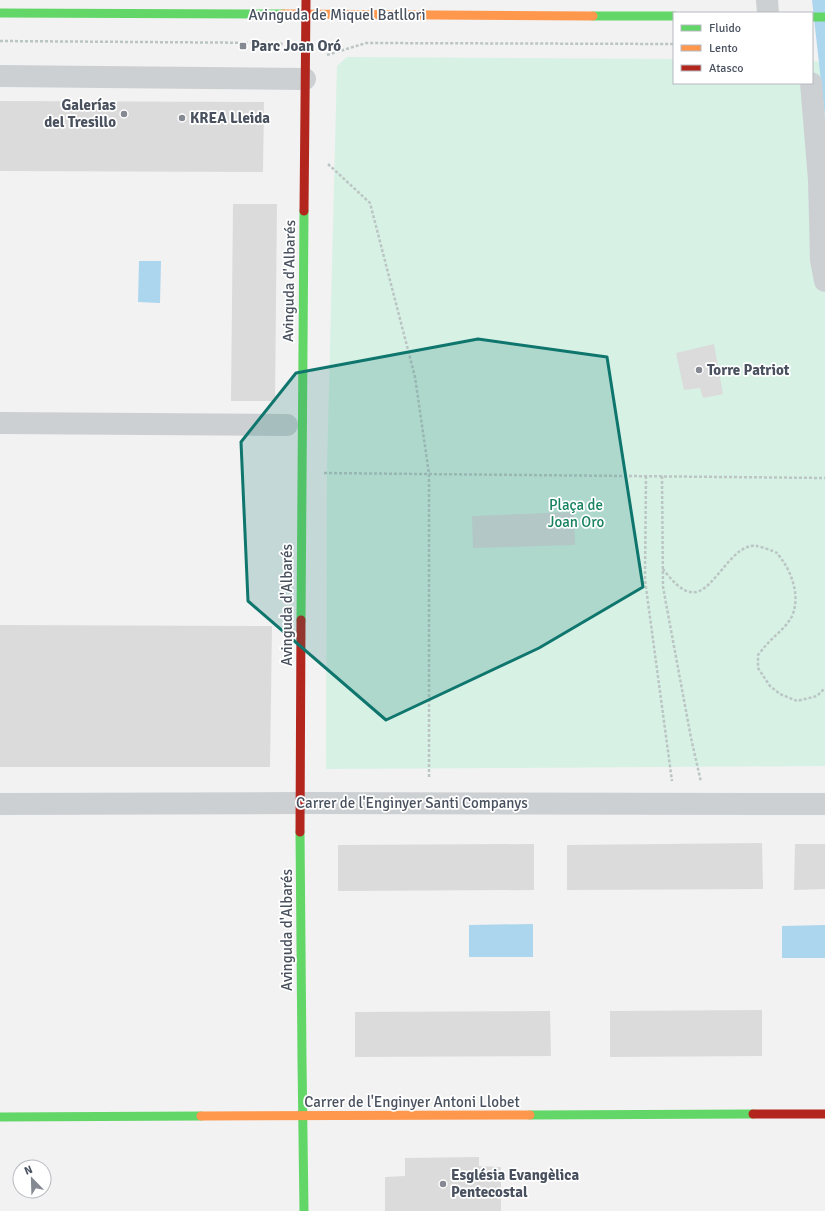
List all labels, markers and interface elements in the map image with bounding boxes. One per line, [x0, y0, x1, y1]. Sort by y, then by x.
street label: Avinguda de Miquel Batllori [249, 6, 425, 24]
legend [673, 12, 813, 84]
text: Fluido [709, 21, 741, 36]
place label: Parc Joan Oró [251, 37, 341, 55]
marker: Parc Joan Oró [238, 41, 248, 51]
text: Lento [709, 41, 738, 56]
text: Atasco [709, 61, 744, 76]
place label: Galerías del Tresillo [44, 96, 116, 131]
marker: Galerías del Tresillo [119, 109, 129, 119]
place label: KREA Lleida [190, 109, 270, 127]
marker: KREA Lleida [177, 113, 187, 123]
street label: Avinguda d'Albarés [279, 219, 299, 342]
place label: Torre Patriot [707, 361, 790, 379]
marker: Torre Patriot [694, 365, 704, 375]
park label: Plaça de Joan Oro [548, 496, 604, 531]
street label: Avinguda d'Albarés [278, 544, 296, 666]
street label: Carrer de l'Enginyer Santi Companys [296, 794, 528, 812]
street label: Avinguda d'Albarés [278, 869, 296, 991]
street label: Carrer de l'Enginyer Antoni Llobet [304, 1093, 520, 1111]
north arrow [12, 1159, 52, 1199]
text: N [22, 1163, 34, 1178]
place label: Església Evangèlica Pentecostal [451, 1166, 579, 1201]
marker: Església Evangèlica Pentecostal [438, 1179, 448, 1189]

